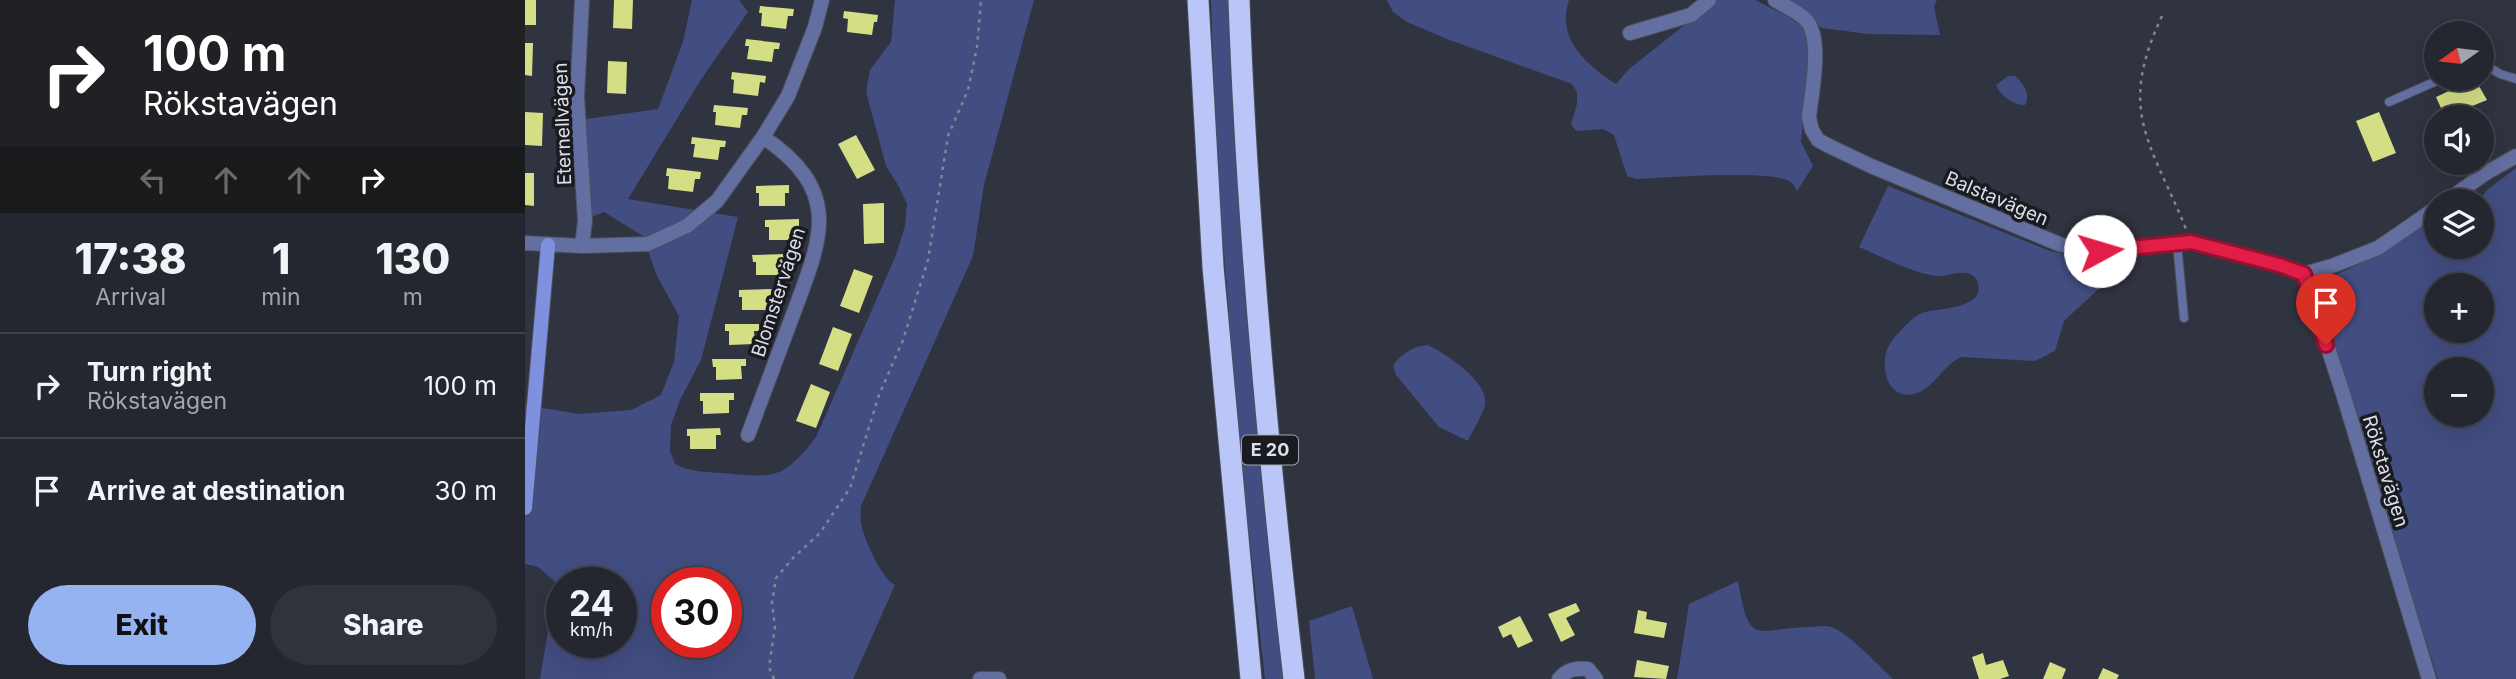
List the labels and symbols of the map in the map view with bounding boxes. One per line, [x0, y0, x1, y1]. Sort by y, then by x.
north arrow [2424, 21, 2494, 91]
street label: Eternellvägen [549, 62, 576, 186]
street label: Balstavägen [1942, 166, 2052, 230]
position arrow [2063, 214, 2137, 288]
street label: Blomstervägen [747, 224, 810, 360]
pin [2296, 273, 2356, 345]
street label: Rökstavägen [2358, 412, 2413, 530]
road number: E 20 [1242, 436, 1298, 464]
speed limit sign: 30 [651, 567, 742, 658]

